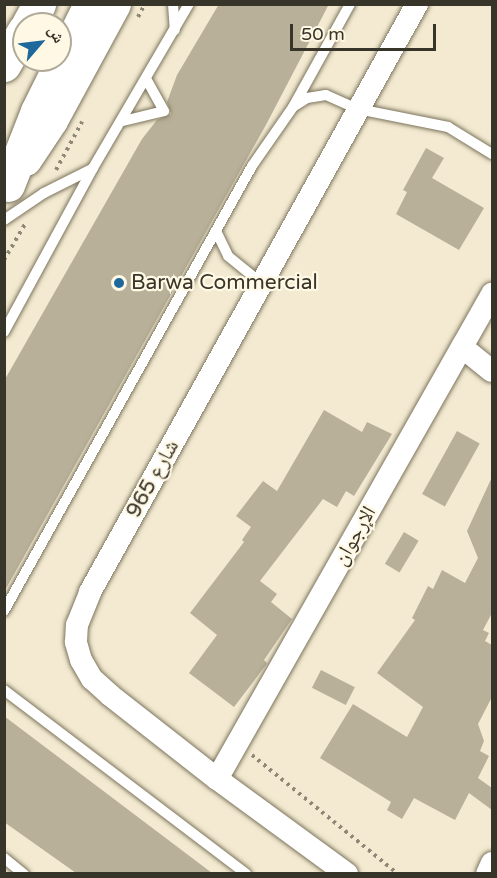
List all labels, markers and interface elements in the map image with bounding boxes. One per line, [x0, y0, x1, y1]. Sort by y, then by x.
north arrow [12, 12, 72, 72]
scale bar [293, 12, 438, 50]
text: ش [43, 22, 69, 47]
text: 50 m [301, 23, 345, 45]
place label: Barwa Commercial [131, 270, 318, 296]
marker: Barwa Commercial [112, 276, 126, 290]
street label: شارع 965 [121, 436, 185, 522]
street label: الإرجوان [328, 502, 382, 570]

